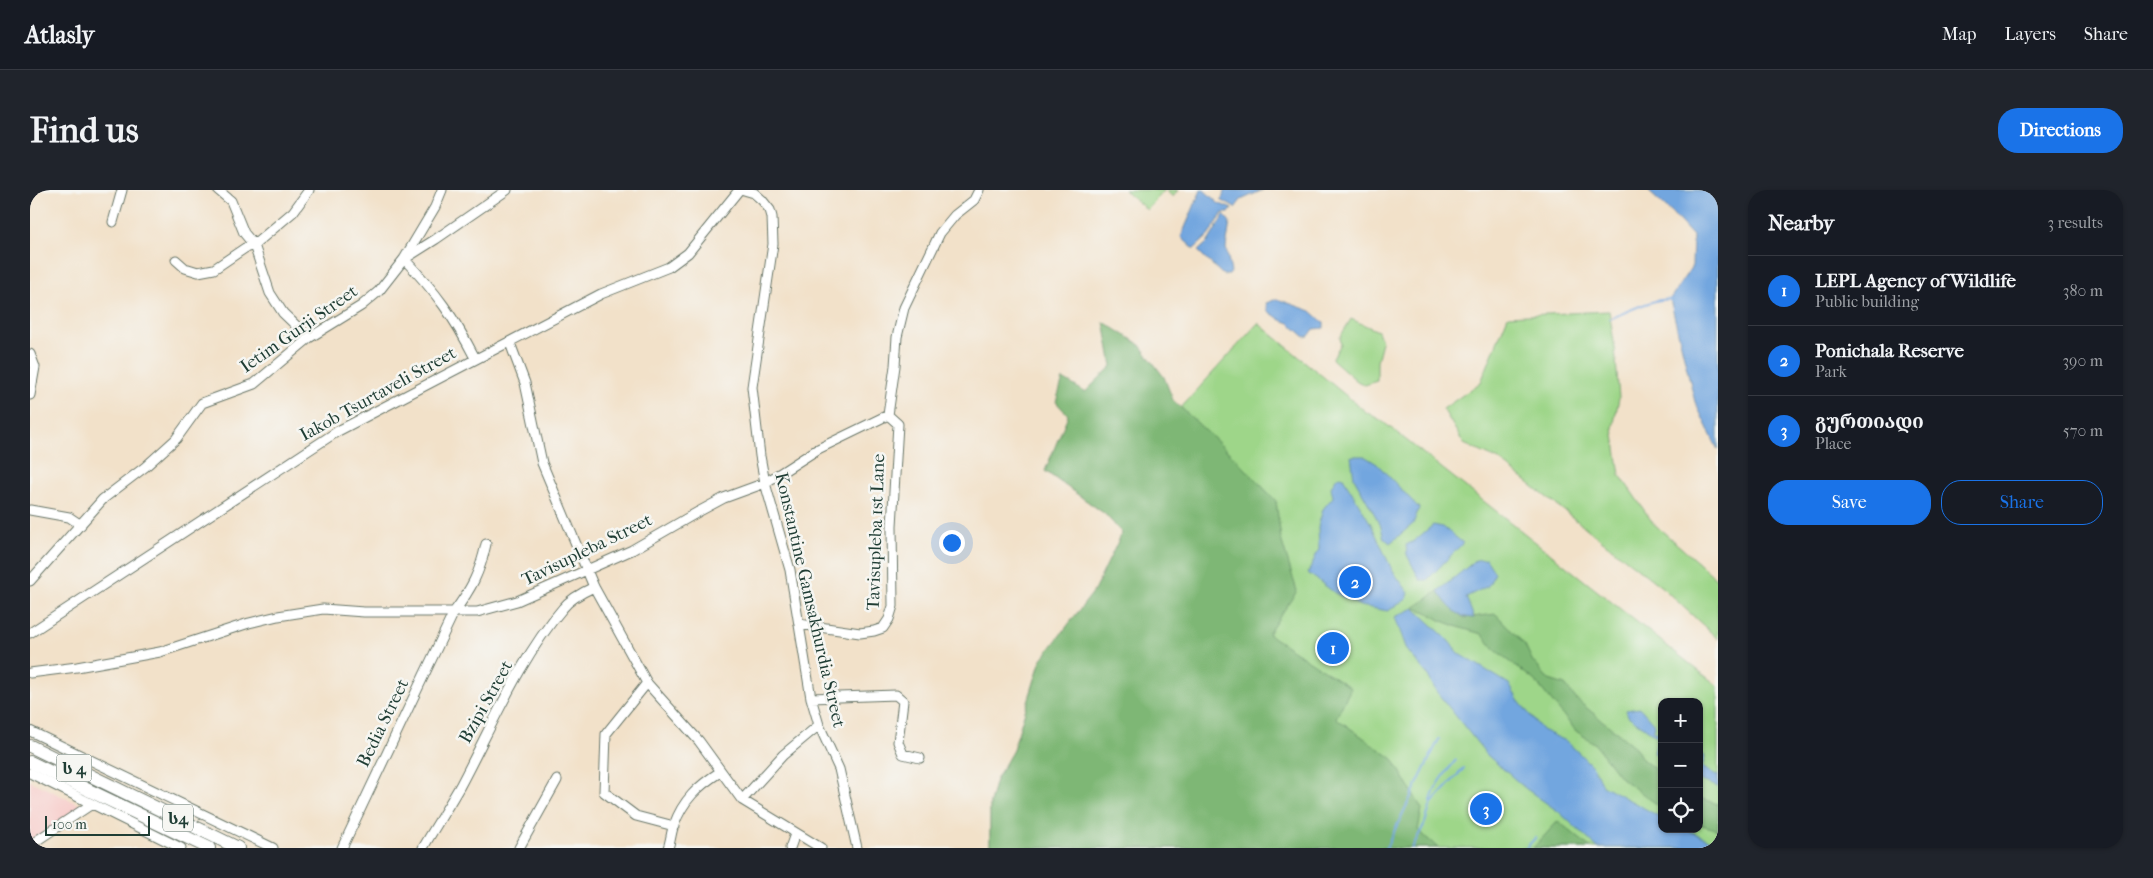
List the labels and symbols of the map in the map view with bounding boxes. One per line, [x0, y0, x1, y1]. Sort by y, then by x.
street label: Ietim Gurji Street [236, 280, 362, 377]
street label: Iakob Tsurtaveli Street [296, 342, 460, 446]
street label: Tavisupleba 1st Lane [863, 453, 889, 611]
street label: Konstantine Gamsakhurdia Street [770, 470, 850, 730]
street label: Tavisupleba Street [518, 509, 656, 591]
your location [939, 530, 965, 556]
pin: 2 [1339, 563, 1371, 601]
pin: 1 [1317, 629, 1349, 667]
street label: Bzipi Street [455, 656, 518, 747]
street label: Bedia Street [353, 675, 414, 770]
road number: ს 4 [57, 754, 92, 782]
pin: 3 [1470, 790, 1502, 828]
road number: ს4 [163, 804, 193, 831]
scale bar [45, 813, 150, 836]

